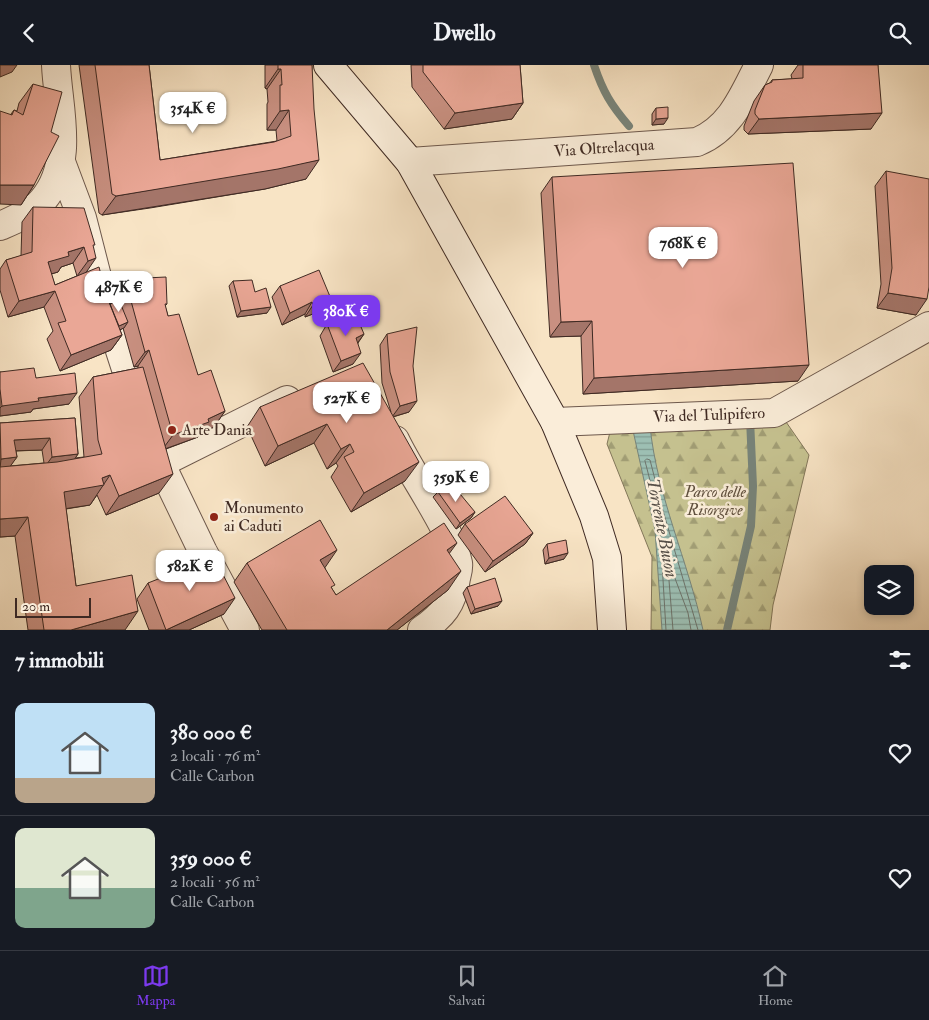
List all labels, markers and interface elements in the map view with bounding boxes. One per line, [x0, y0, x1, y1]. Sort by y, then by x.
icon: back [15, 19, 43, 47]
text: Dwello [433, 19, 496, 47]
icon: search [886, 19, 914, 47]
pin: 354K € [152, 92, 234, 134]
text: 354K € [170, 98, 216, 118]
street label: Via Oltrelacqua [553, 134, 655, 161]
pin: 768K € [642, 227, 724, 269]
text: 768K € [660, 233, 706, 253]
pin: 487K € [78, 271, 160, 313]
text: 487K € [95, 277, 143, 297]
pin: 380K € [305, 295, 387, 337]
text: 380K € [323, 301, 369, 321]
pin: 527K € [306, 381, 388, 424]
text: 527K € [324, 388, 370, 408]
street label: Via del Tulipifero [653, 403, 766, 428]
place label: Arte Dania [181, 420, 252, 440]
marker: Arte Dania [166, 424, 178, 436]
pin: 359K € [415, 461, 497, 503]
text: 359K € [433, 467, 479, 487]
water label: Torrente Buion [641, 477, 683, 579]
park label: Parco delle Risorgive [683, 482, 747, 520]
place label: Monumento ai Caduti [224, 498, 304, 536]
marker: Monumento ai Caduti [208, 511, 220, 523]
pin: 582K € [149, 549, 231, 592]
text: 582K € [167, 556, 213, 576]
map controls [864, 565, 914, 615]
button: layers [864, 565, 914, 615]
scale bar [15, 595, 91, 618]
text: 20 m [22, 598, 50, 615]
icon: filters [886, 646, 914, 674]
text: 7 immobili [15, 647, 104, 674]
text: 380 000 € [170, 719, 252, 746]
icon: home [55, 723, 115, 783]
icon: heart [886, 739, 914, 767]
text: 2 locali · 76 m² [170, 746, 260, 766]
text: Calle Carbon [170, 766, 254, 786]
text: 359 000 € [170, 845, 251, 872]
icon: home [55, 848, 115, 908]
icon: heart [886, 864, 914, 892]
text: 2 locali · 56 m² [170, 872, 260, 892]
text: Calle Carbon [170, 892, 254, 912]
tab: Mappa [136, 962, 175, 1009]
tab: Salvati [448, 962, 485, 1009]
tab: Home [758, 962, 793, 1009]

